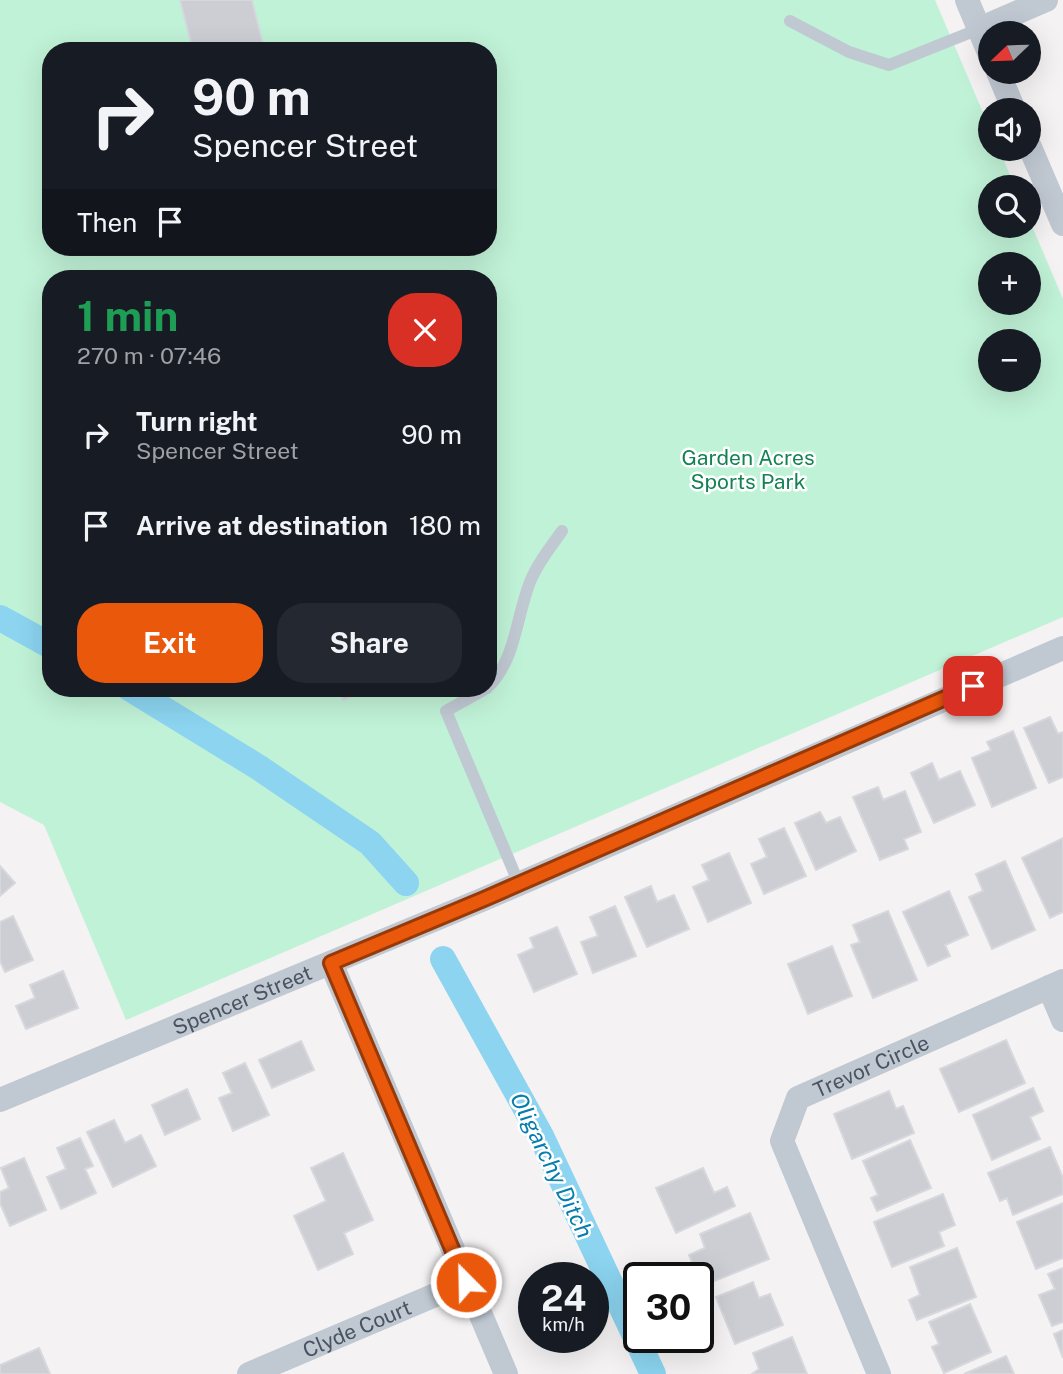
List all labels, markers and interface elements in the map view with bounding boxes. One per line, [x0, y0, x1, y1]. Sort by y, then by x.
north arrow [978, 21, 1041, 84]
map controls [978, 21, 1041, 392]
text: 90 m [192, 68, 311, 126]
icon: right [77, 70, 168, 161]
button: sound [978, 98, 1041, 161]
text: Spencer Street [192, 127, 418, 164]
button: search [978, 175, 1041, 238]
icon: arrive [151, 203, 189, 241]
text: Then [77, 207, 137, 238]
button: + [978, 252, 1041, 315]
text: 1 min [77, 291, 178, 340]
button: close [388, 293, 462, 367]
button: − [978, 329, 1041, 392]
text: 270 m · 07:46 [77, 342, 221, 369]
text: Turn right [136, 406, 258, 437]
icon: right [77, 416, 115, 454]
text: 90 m [401, 419, 462, 450]
text: Spencer Street [136, 437, 299, 464]
park label: Garden Acres Sports Park [681, 445, 815, 494]
icon: arrive [77, 507, 115, 545]
text: Arrive at destination [136, 510, 388, 541]
text: 180 m [409, 510, 481, 541]
button: Exit [77, 603, 263, 683]
button: Share [277, 603, 462, 683]
pin [943, 656, 1003, 716]
icon: arrive [954, 667, 992, 705]
street label: Spencer Street [169, 959, 315, 1040]
street label: Trevor Circle [809, 1029, 933, 1102]
water label: Oligarchy Ditch [505, 1088, 599, 1242]
position arrow [429, 1245, 503, 1319]
speed limit sign: 30 [623, 1262, 714, 1353]
text: 24 [541, 1278, 586, 1319]
street label: Clyde Court [299, 1294, 415, 1362]
text: km/h [542, 1314, 585, 1335]

